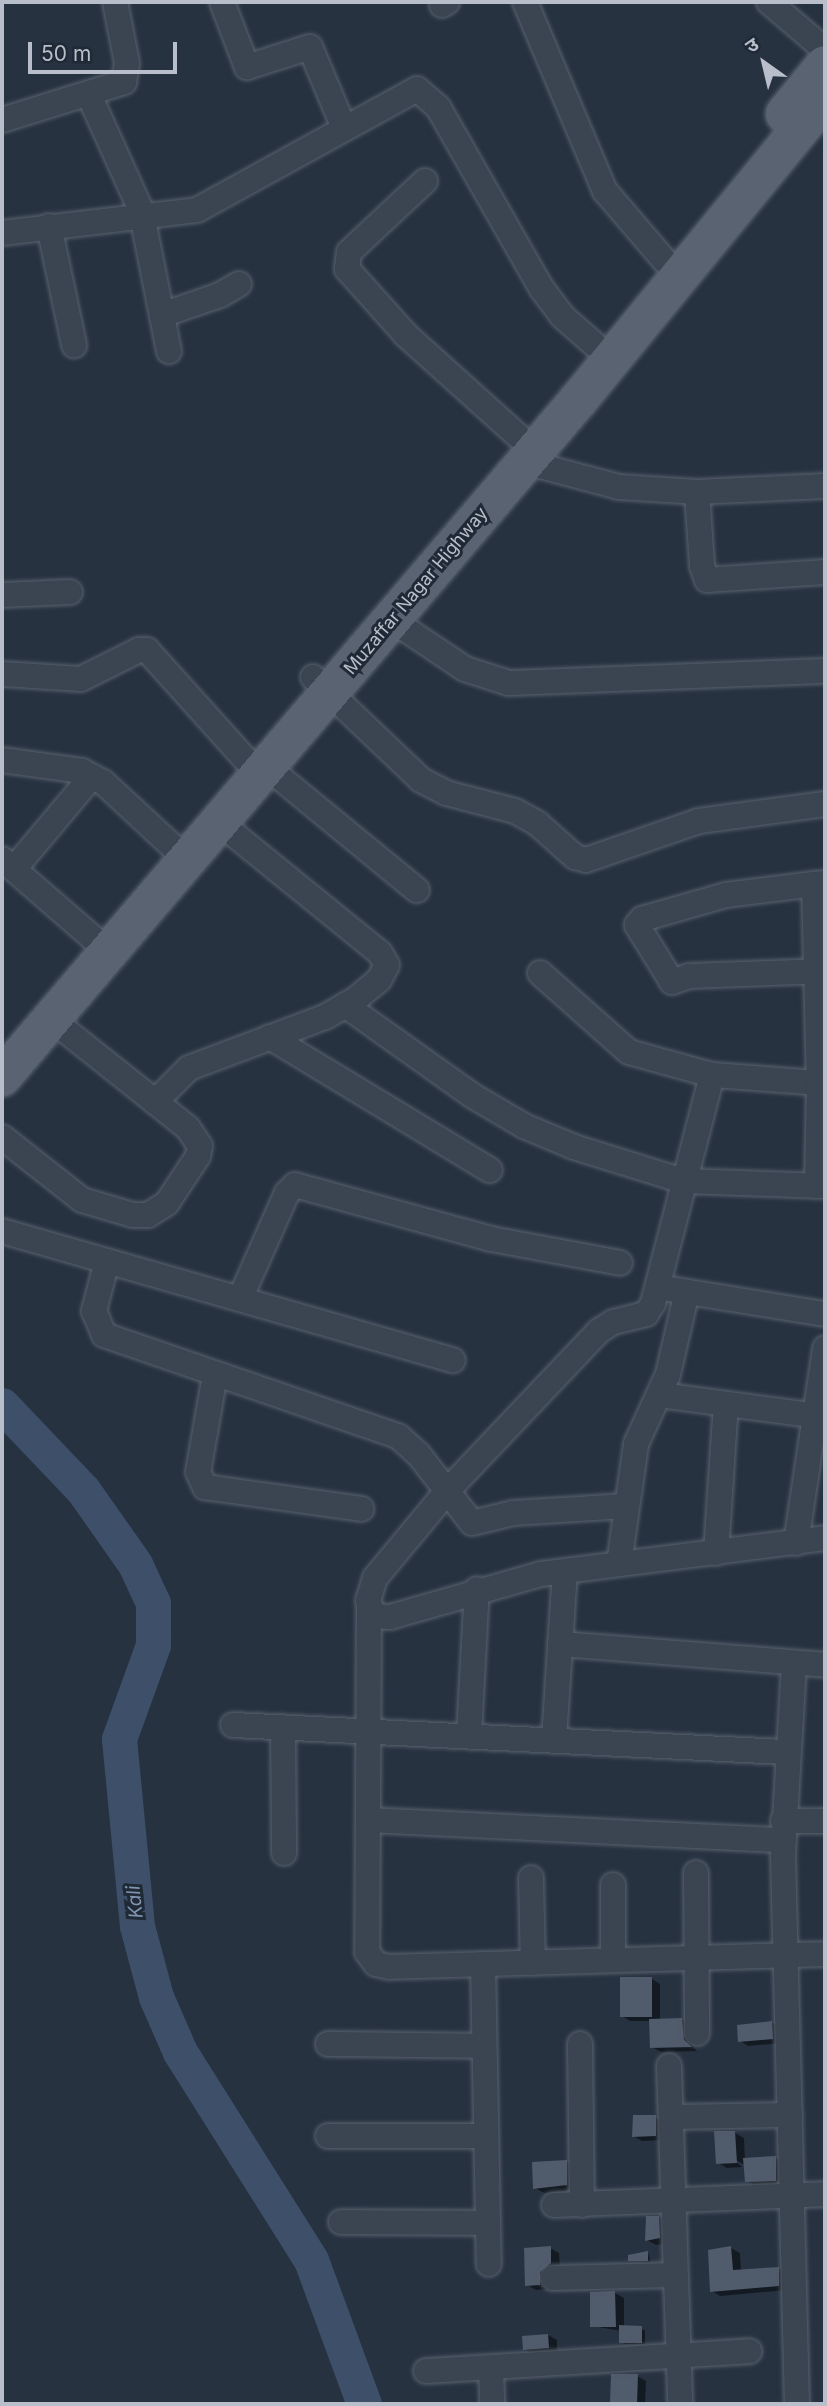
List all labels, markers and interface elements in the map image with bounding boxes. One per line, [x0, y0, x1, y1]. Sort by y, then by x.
scale bar [32, 28, 180, 72]
north arrow [729, 28, 799, 98]
text: उ [741, 33, 763, 58]
text: 50 m [41, 41, 91, 66]
street label: Muzaffar Nagar Highway [340, 503, 492, 679]
water label: Kali [122, 1884, 148, 1920]

